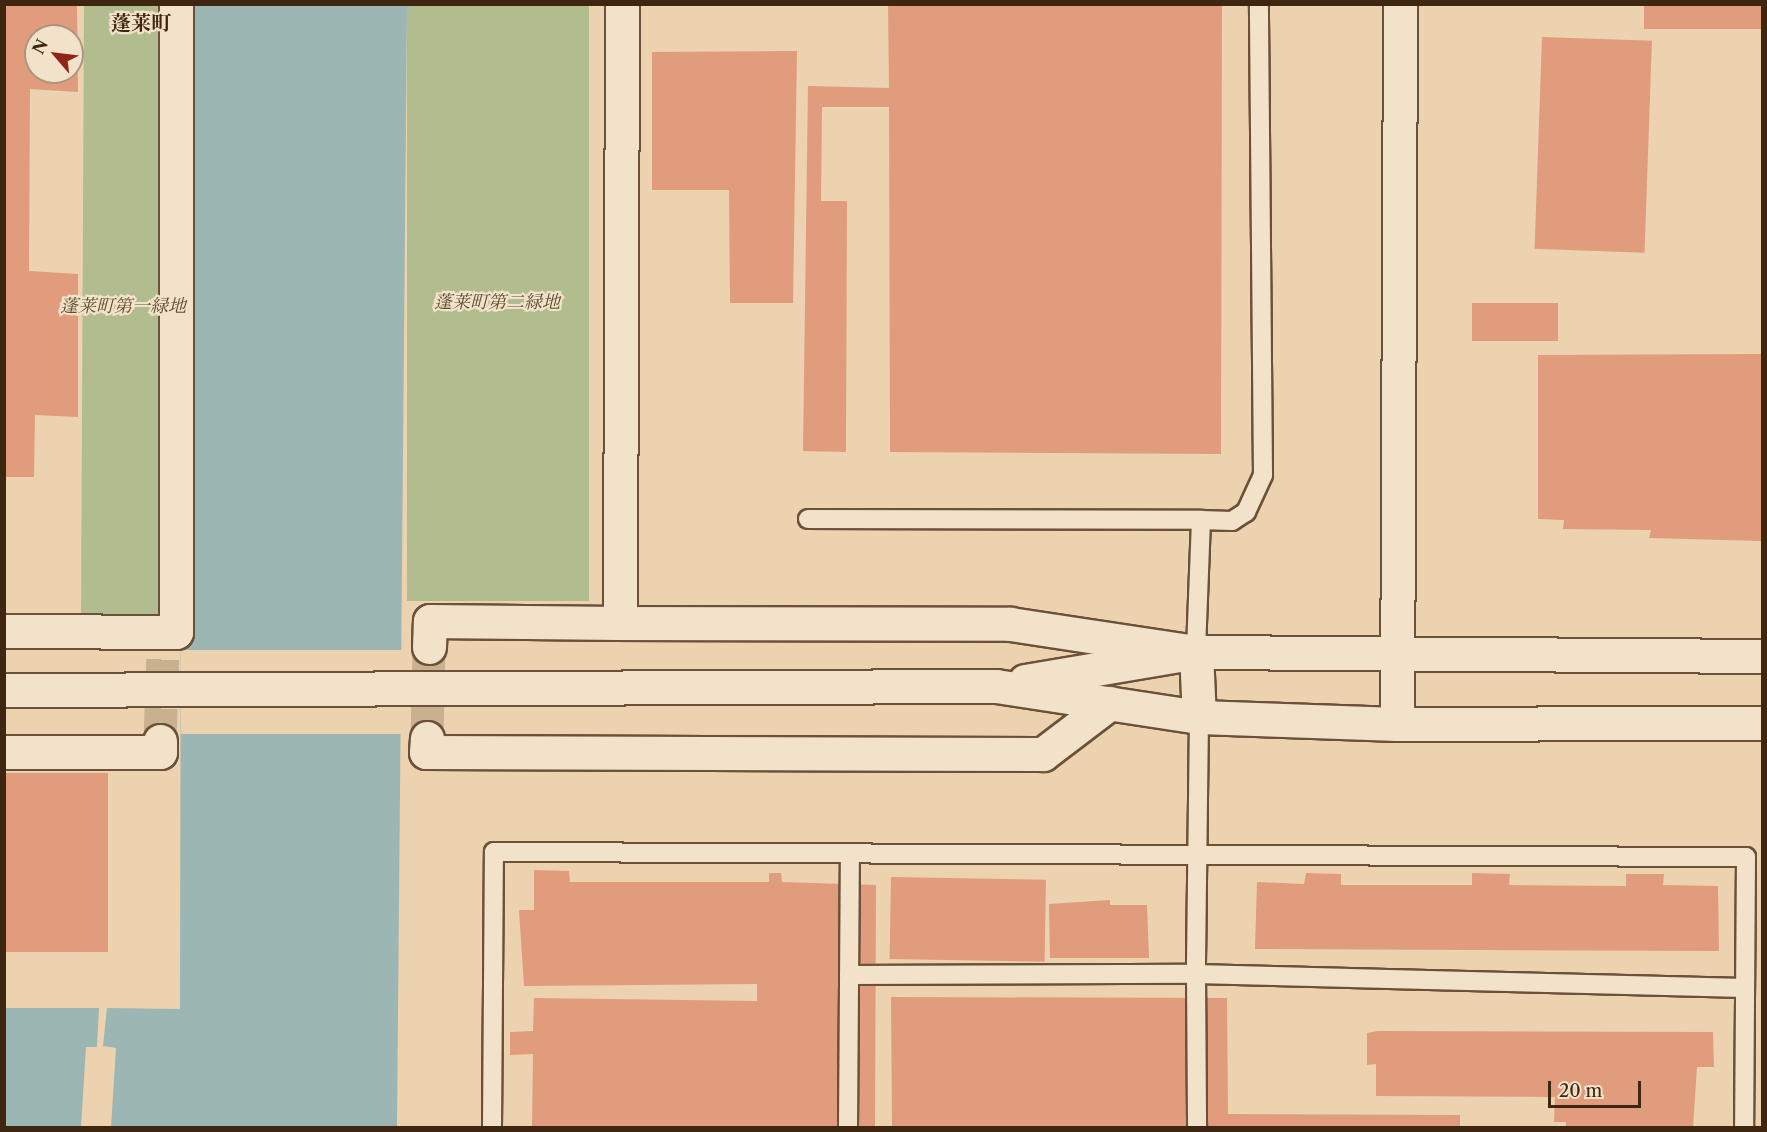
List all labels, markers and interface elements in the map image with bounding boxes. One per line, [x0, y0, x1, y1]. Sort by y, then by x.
district label: 蓬莱町 [111, 11, 171, 35]
north arrow [24, 24, 84, 84]
text: N [28, 36, 52, 57]
park label: 蓬莱町第二緑地 [434, 291, 560, 313]
park label: 蓬莱町第一緑地 [60, 295, 186, 317]
scale bar [1551, 1069, 1644, 1107]
text: 20 m [1559, 1080, 1602, 1102]

